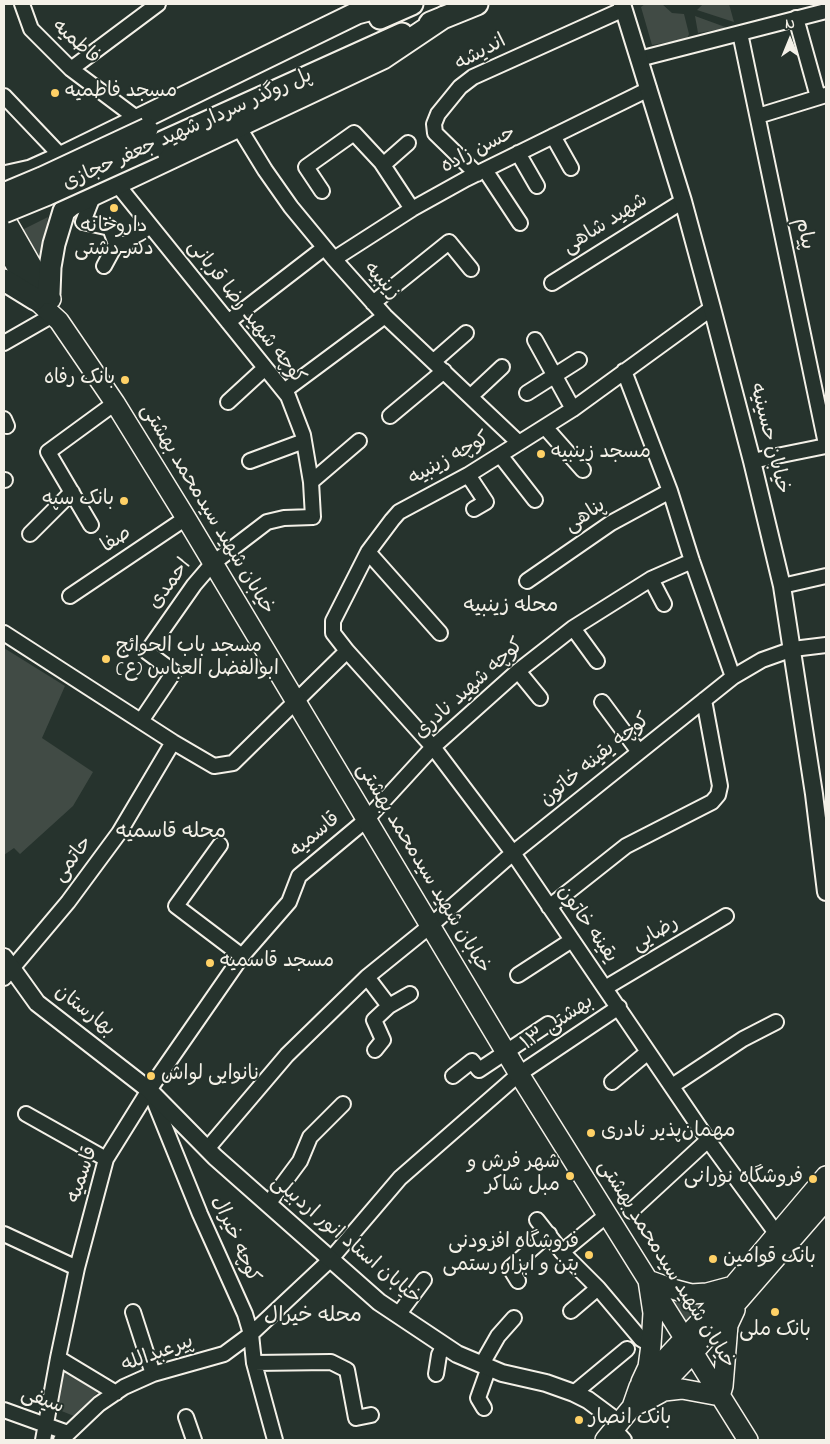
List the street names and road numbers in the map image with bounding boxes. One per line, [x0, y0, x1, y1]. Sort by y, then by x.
street label: فاطمیه [46, 15, 104, 71]
street label: اندیشه [451, 30, 511, 78]
street label: پل روگذر سردار شهید جعفر حجازی [60, 65, 316, 197]
street label: حسن زاده [438, 122, 520, 180]
street label: شهید شاهی [559, 189, 653, 261]
street label: پیام [788, 216, 818, 252]
street label: کوچه شهید رضا قربانی [181, 236, 309, 390]
street label: زینبیه [357, 258, 405, 306]
street label: خیابان حسینیه [743, 381, 793, 497]
street label: خیابان شهید سیدمحمد بهشتی [134, 400, 278, 620]
street label: کوچه زینبیه [405, 428, 495, 492]
street label: پناهی [561, 495, 611, 539]
street label: صفا [97, 522, 137, 560]
street label: احمدی [144, 555, 198, 615]
street label: کوچه شهید نادری [410, 634, 530, 746]
street label: کوچه یقینه خاتون [536, 709, 656, 813]
street label: خیابان شهید سیدمحمد بهشتی [350, 759, 494, 979]
street label: قاسمیه [286, 808, 346, 864]
street label: حاتمی [49, 832, 99, 888]
street label: یقینه خاتون [551, 882, 621, 968]
street label: رضایی [628, 912, 684, 958]
street label: بهارستان [49, 981, 119, 1043]
street label: بهشتی ۱۳ [517, 991, 599, 1057]
street label: قاسمیه [63, 1144, 105, 1206]
street label: خیابان شهید سیدمحمد بهشتی [591, 1156, 739, 1374]
street label: خیابان استاد انور اردبیلی [265, 1171, 425, 1311]
street label: کوچه خیرال [204, 1193, 264, 1287]
street label: پیرعبدالله [119, 1331, 197, 1379]
street label: سیفی [17, 1383, 67, 1421]

